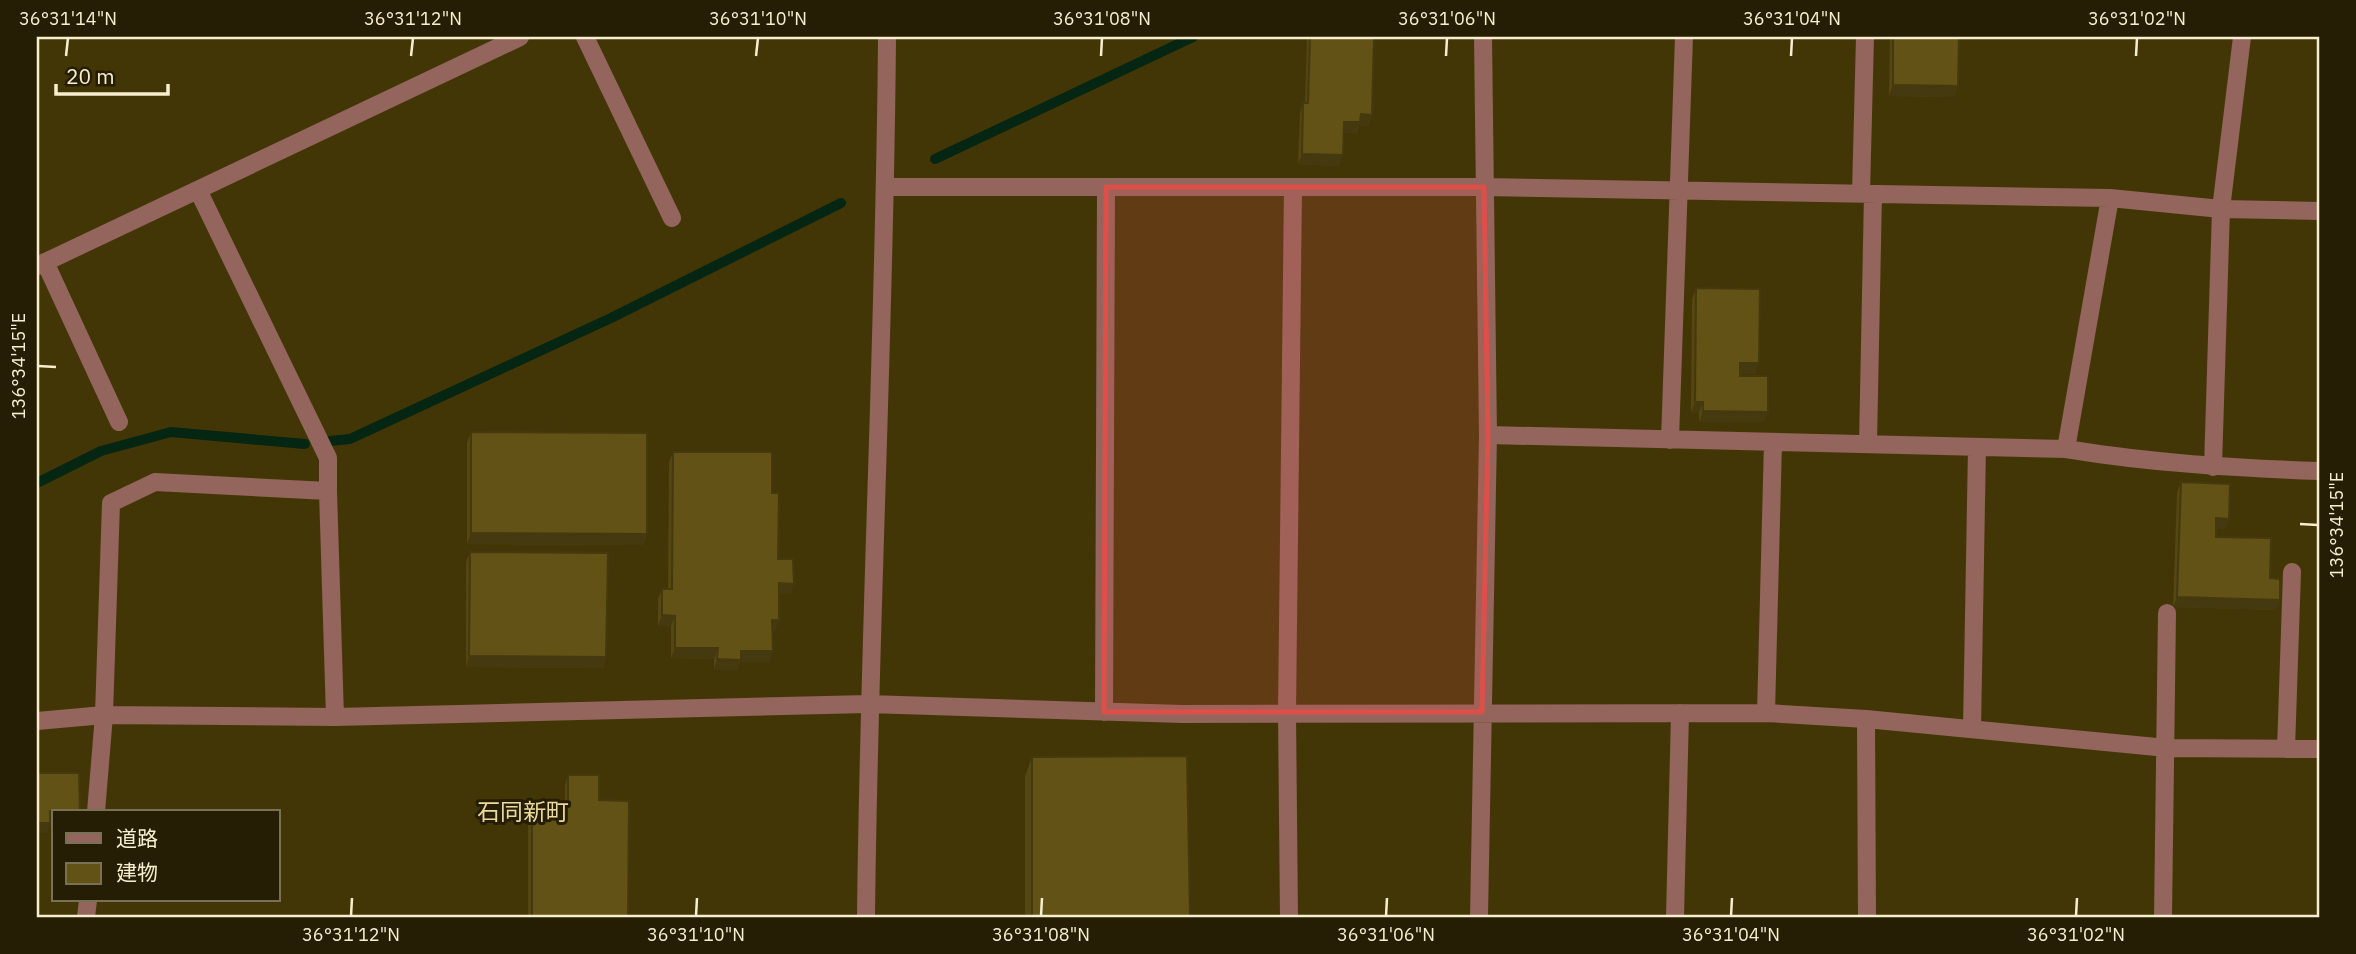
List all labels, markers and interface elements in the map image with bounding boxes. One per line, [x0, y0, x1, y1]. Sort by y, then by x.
text: 36°31'14"N [19, 7, 117, 30]
text: 36°31'12"N [364, 7, 462, 30]
text: 36°31'10"N [709, 7, 807, 30]
text: 36°31'08"N [1053, 7, 1151, 30]
text: 36°31'06"N [1398, 7, 1496, 30]
text: 36°31'04"N [1743, 7, 1841, 30]
text: 36°31'02"N [2088, 7, 2186, 30]
scale bar [56, 52, 168, 96]
text: 20 m [66, 62, 115, 90]
text: 136°34'15"E [7, 313, 30, 419]
text: 136°34'15"E [2325, 472, 2348, 578]
district label: 石同新町 [477, 796, 569, 826]
legend [52, 810, 280, 902]
text: 道路 [116, 824, 158, 852]
text: 建物 [116, 858, 158, 886]
text: 36°31'12"N [302, 923, 400, 946]
text: 36°31'10"N [647, 923, 745, 946]
text: 36°31'08"N [992, 923, 1090, 946]
text: 36°31'06"N [1337, 923, 1435, 946]
text: 36°31'04"N [1682, 923, 1780, 946]
text: 36°31'02"N [2027, 923, 2125, 946]

